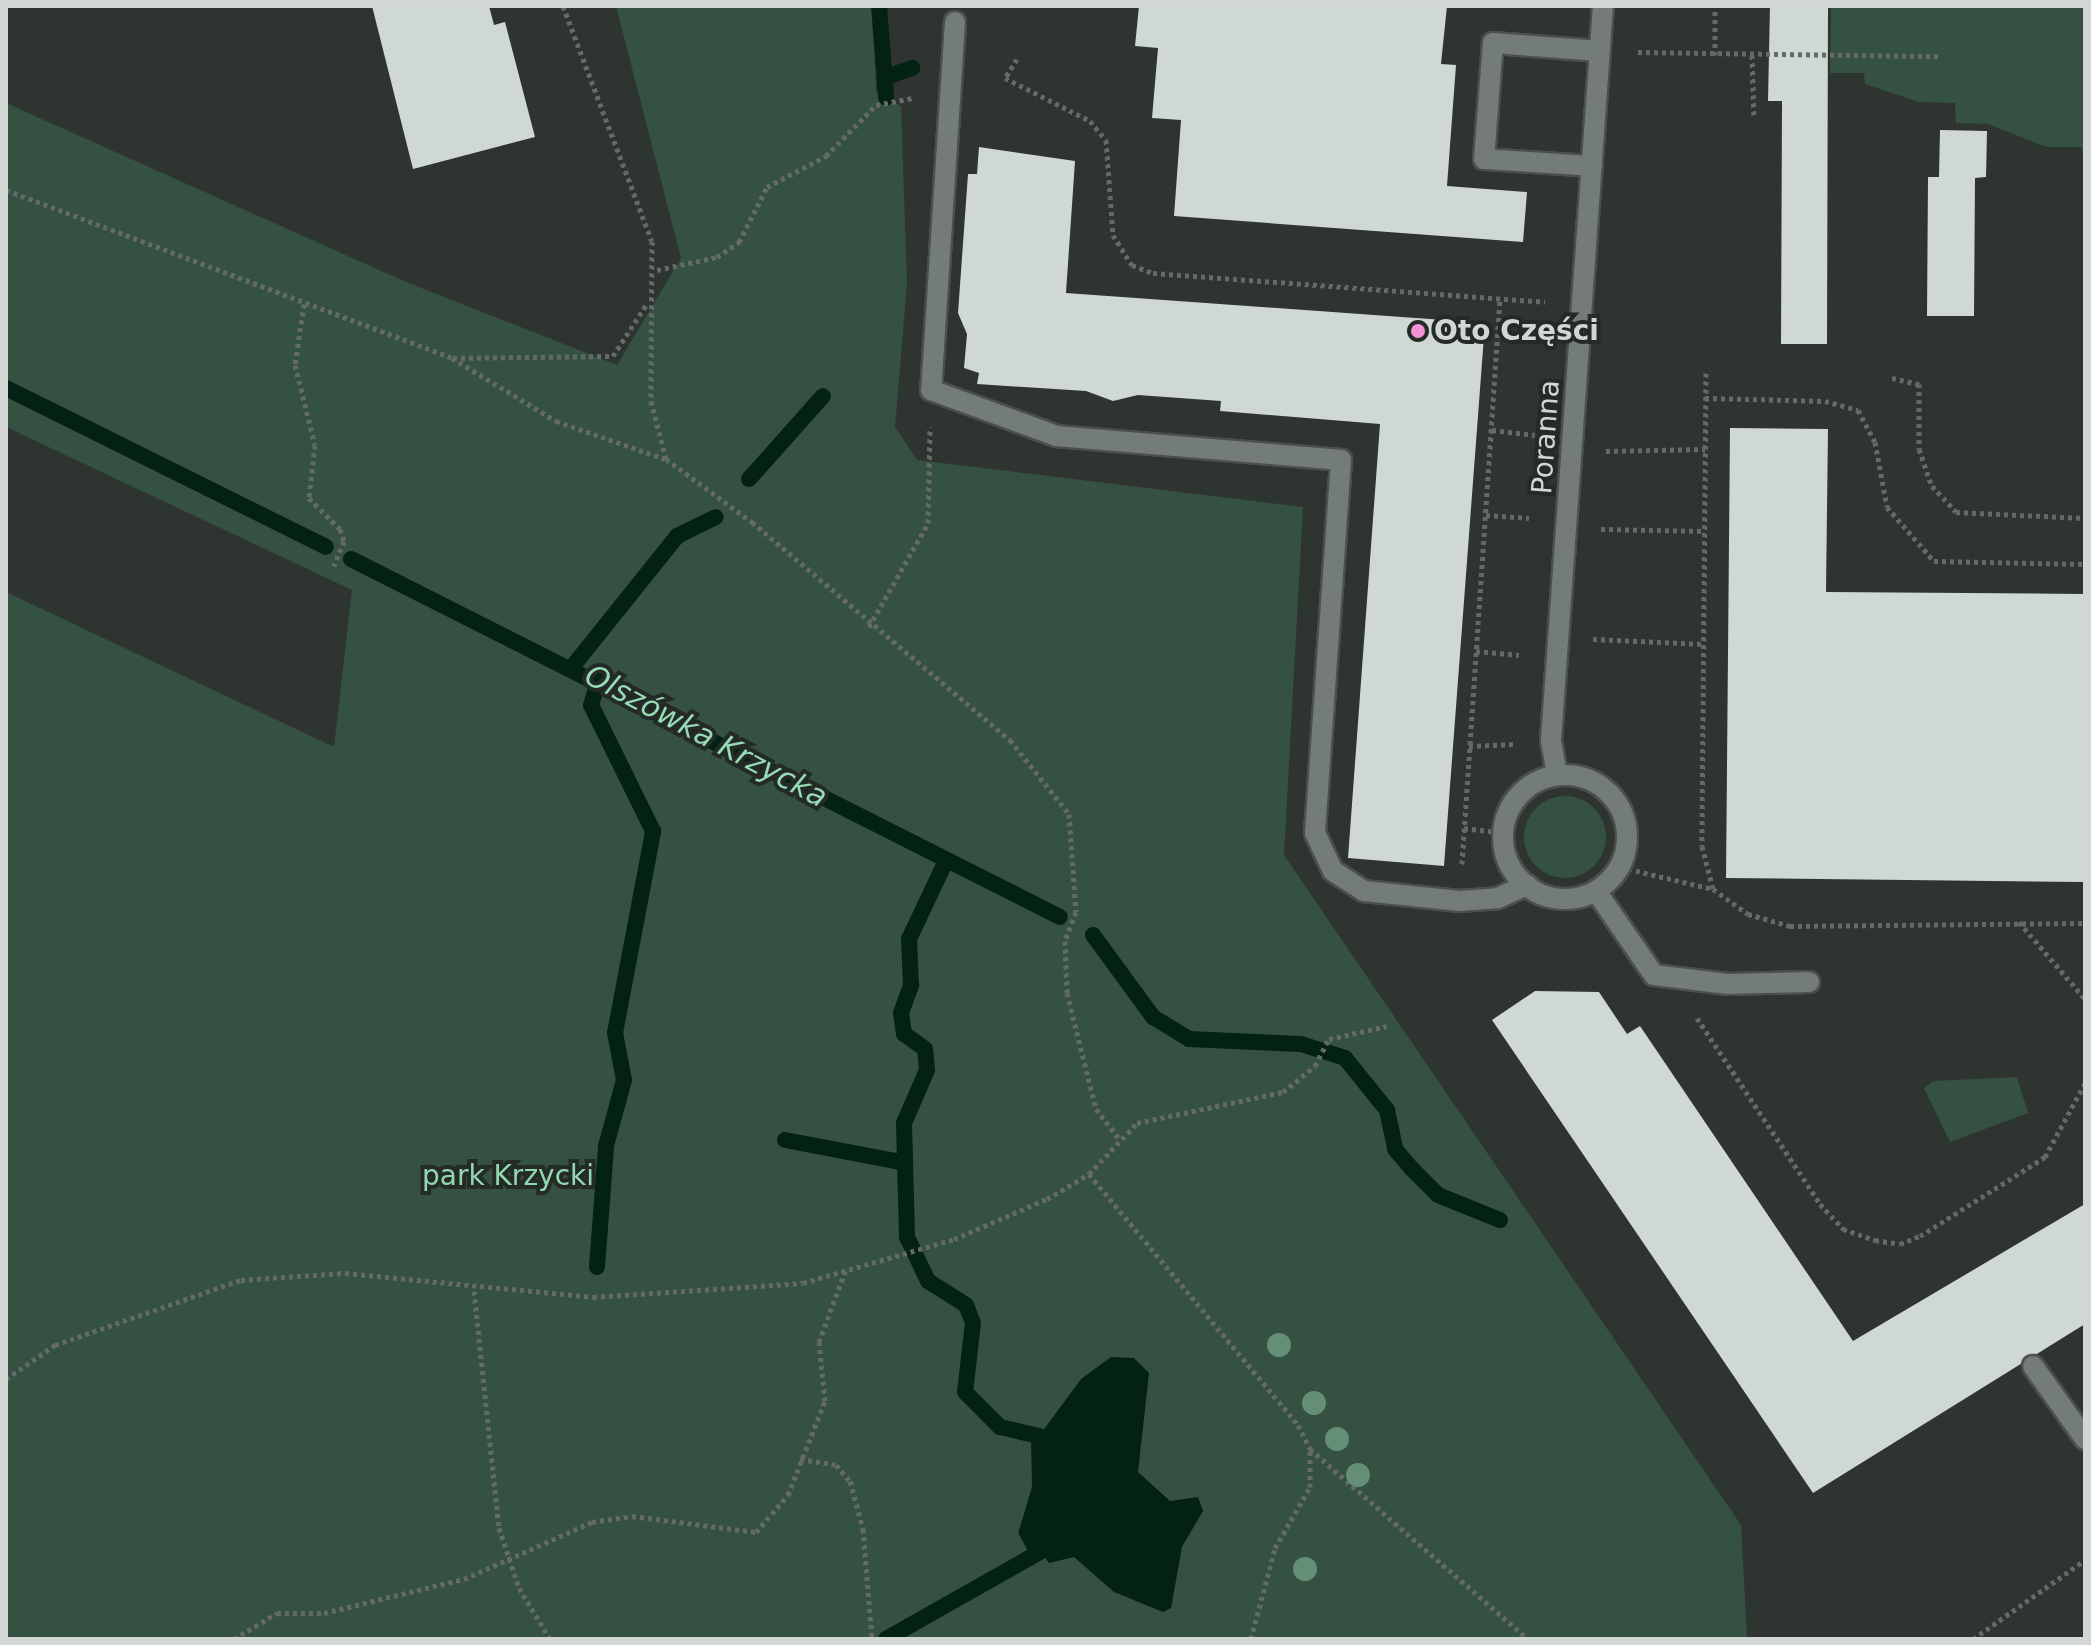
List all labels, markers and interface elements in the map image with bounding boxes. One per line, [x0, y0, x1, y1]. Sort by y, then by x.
place label: Oto Części [1434, 314, 1599, 348]
marker: Oto Części [1409, 322, 1427, 340]
street label: Poranna [1525, 379, 1567, 495]
water label: Olszówka Krzycka [579, 657, 833, 815]
park label: park Krzycki [422, 1159, 594, 1193]

